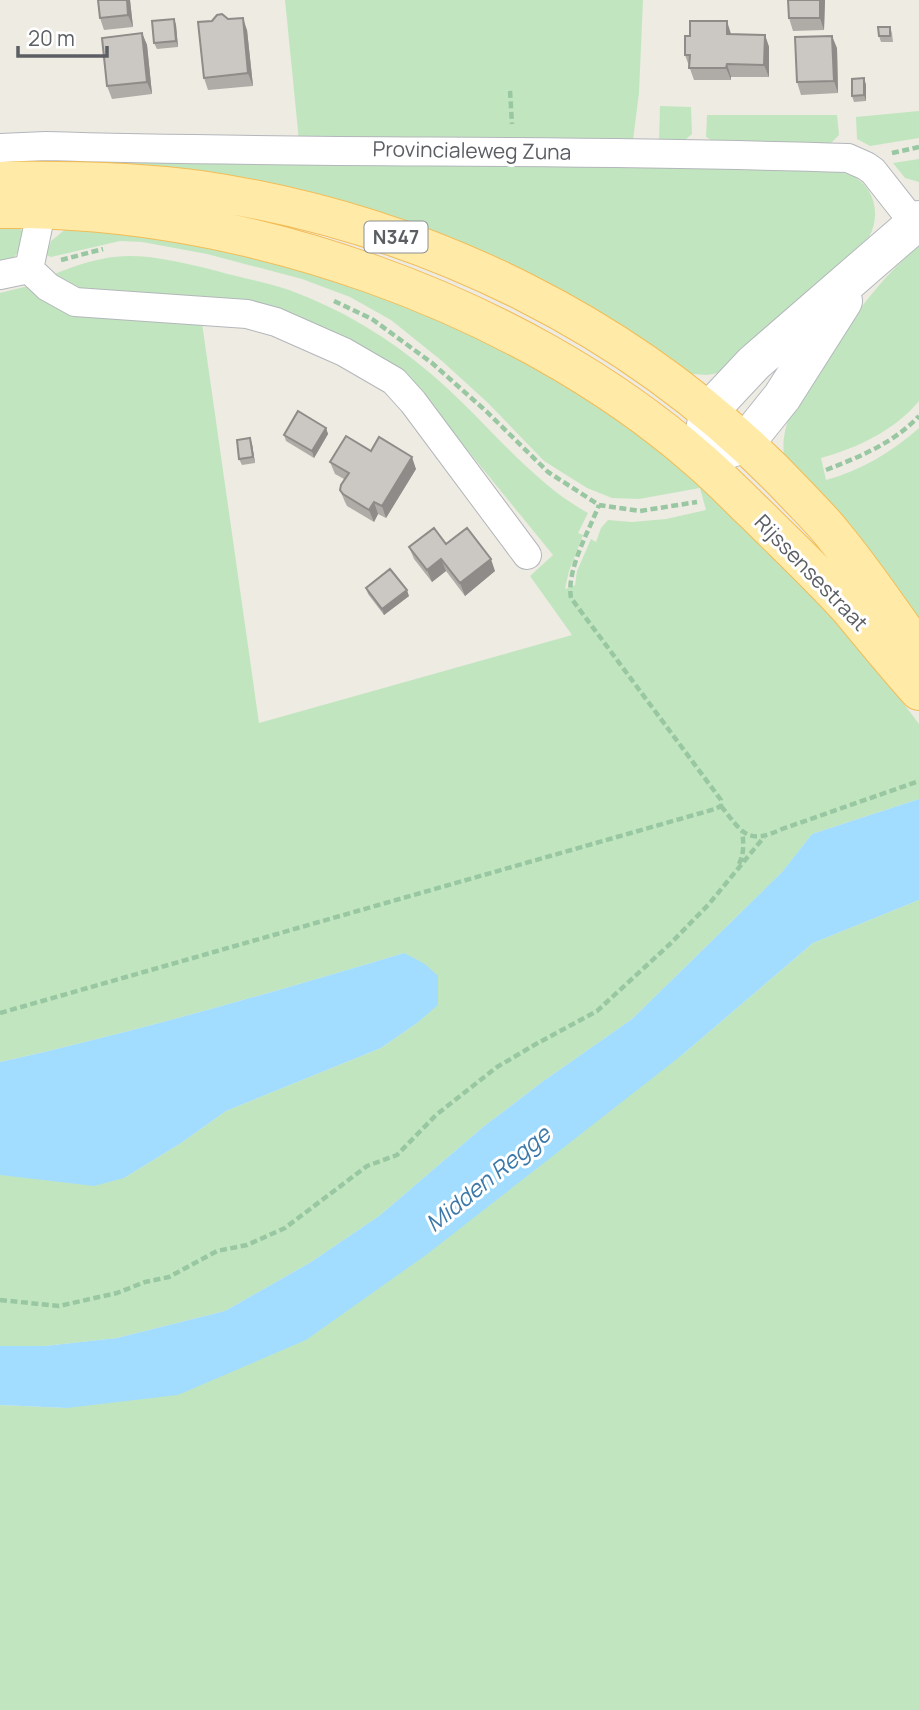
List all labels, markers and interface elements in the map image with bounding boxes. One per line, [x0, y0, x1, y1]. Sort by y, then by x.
scale bar [18, 14, 107, 58]
text: 20 m [28, 24, 75, 52]
street label: Provincialeweg Zuna [372, 134, 572, 166]
road number: N347 [364, 221, 428, 252]
street label: Rijssensestraat [749, 508, 874, 637]
water label: Midden Regge [418, 1117, 558, 1238]

